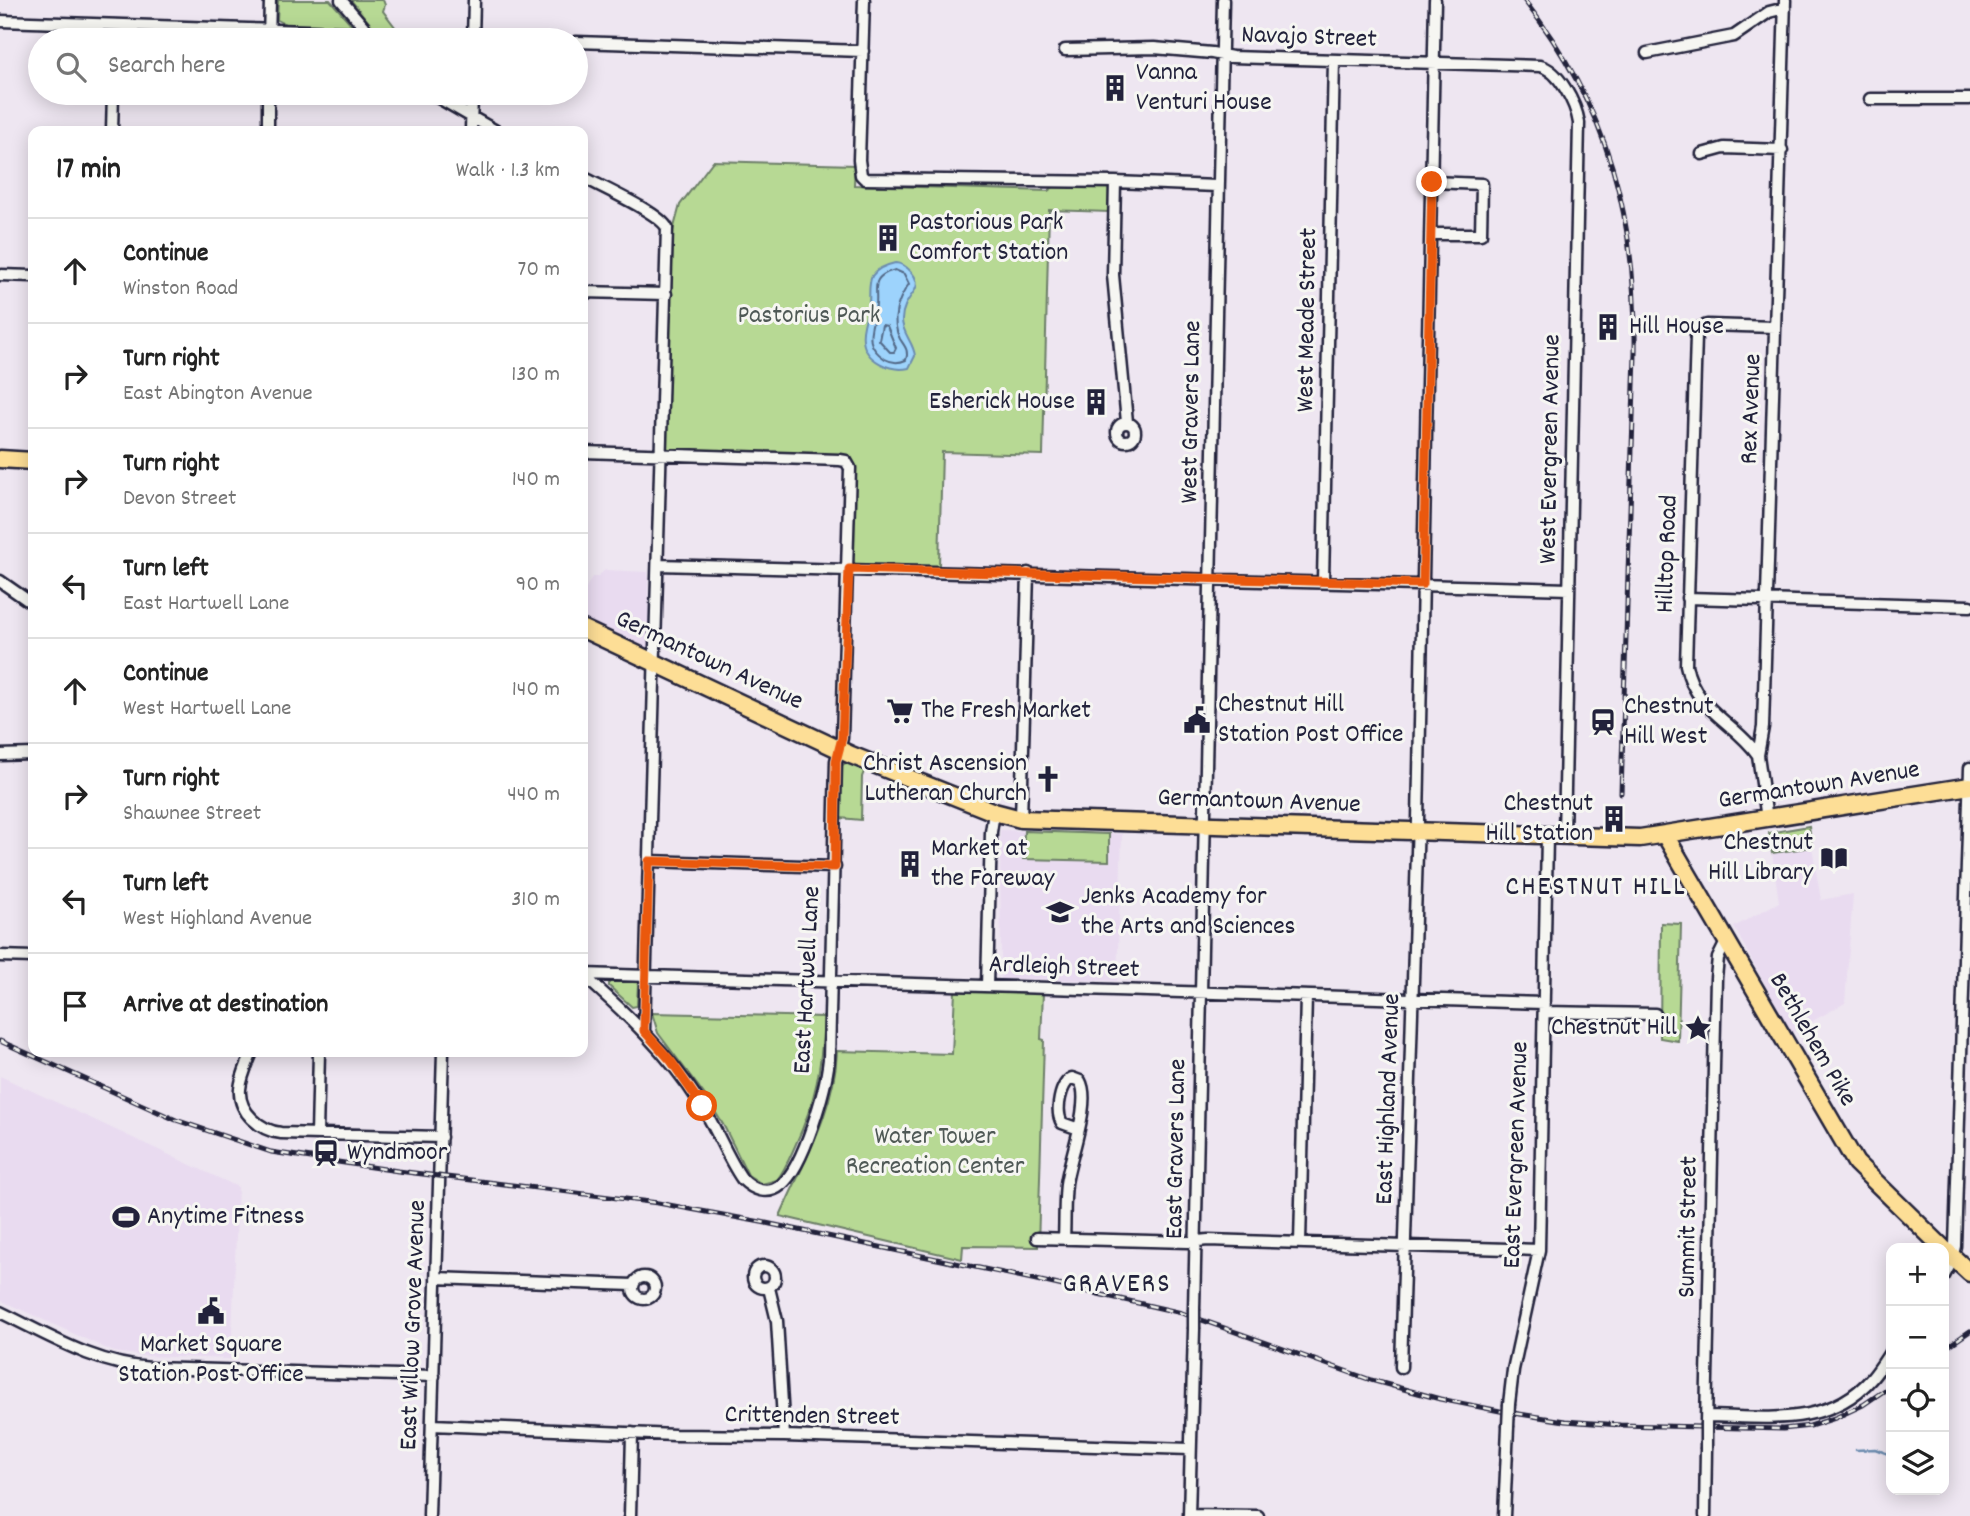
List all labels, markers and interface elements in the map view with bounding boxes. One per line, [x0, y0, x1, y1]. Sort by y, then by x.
street label: Navajo Street [1241, 17, 1378, 59]
search box [28, 28, 588, 105]
icon: search [52, 48, 90, 86]
text: Search here [108, 48, 226, 85]
place label: Vanna Venturi House [1136, 55, 1272, 122]
building icon: Vanna Venturi House [1100, 73, 1130, 103]
text: 17 min [56, 150, 121, 193]
text: Walk · 1.3 km [456, 155, 560, 188]
route end [1416, 166, 1447, 197]
place label: Pastorious Park Comfort Station [909, 205, 1068, 272]
building icon: Pastorious Park Comfort Station [873, 223, 903, 253]
street label: West Meade Street [1288, 227, 1328, 413]
text: Continue [123, 236, 208, 273]
icon: ahead [56, 252, 94, 290]
text: 70 m [518, 254, 560, 287]
text: Winston Road [123, 273, 238, 306]
park label: Pastorius Park [738, 298, 880, 335]
place label: Hill House [1629, 309, 1724, 346]
building icon: Hill House [1593, 312, 1623, 342]
street label: West Gravers Lane [1172, 320, 1212, 504]
street label: West Evergreen Avenue [1530, 334, 1572, 564]
text: Turn right [123, 341, 220, 378]
street label: Rex Avenue [1732, 353, 1772, 465]
icon: right [56, 357, 94, 395]
text: 130 m [511, 359, 560, 392]
text: East Abington Avenue [123, 378, 313, 411]
place label: Esherick House [929, 384, 1075, 421]
building icon: Esherick House [1081, 387, 1111, 417]
text: Turn right [123, 446, 220, 483]
icon: right [56, 462, 94, 500]
text: 140 m [512, 464, 560, 497]
text: Devon Street [123, 483, 237, 516]
street label: Hilltop Road [1647, 494, 1689, 614]
text: Turn left [123, 551, 209, 588]
icon: left [56, 567, 94, 605]
text: 90 m [516, 569, 560, 602]
text: East Hartwell Lane [123, 588, 289, 621]
street label: Germantown Avenue [609, 601, 809, 721]
text: Continue [123, 656, 208, 693]
icon: ahead [56, 672, 94, 710]
text: 140 m [512, 674, 560, 707]
place label: Chestnut Hill Station Post Office [1218, 687, 1403, 754]
place label: Chestnut Hill West [1624, 689, 1714, 756]
text: West Hartwell Lane [123, 693, 291, 726]
place label: The Fresh Market [921, 693, 1091, 730]
supermarket icon: The Fresh Market [885, 696, 915, 726]
public building icon: Chestnut Hill Station Post Office [1182, 705, 1212, 735]
station icon: Chestnut Hill West [1588, 707, 1618, 737]
place label: Christ Ascension Lutheran Church [863, 746, 1027, 813]
street label: Germantown Avenue [1716, 752, 1922, 820]
text: Turn right [123, 761, 220, 798]
church icon: Christ Ascension Lutheran Church [1033, 764, 1063, 794]
icon: right [56, 777, 94, 815]
text: 440 m [507, 779, 560, 812]
street label: Germantown Avenue [1157, 780, 1361, 824]
place label: Chestnut Hill Station [1485, 786, 1593, 853]
text: Shawnee Street [123, 798, 261, 831]
building icon: Chestnut Hill Station [1599, 804, 1629, 834]
place label: Chestnut Hill Library [1708, 825, 1813, 892]
place label: Market at the Fareway [931, 831, 1055, 898]
library icon: Chestnut Hill Library [1819, 843, 1849, 873]
building icon: Market at the Fareway [895, 849, 925, 879]
text: Turn left [123, 866, 209, 903]
district label: CHESTNUT HILL [1505, 869, 1687, 909]
place label: Jenks Academy for the Arts and Sciences [1081, 879, 1296, 946]
icon: left [56, 882, 94, 920]
text: 310 m [511, 884, 560, 917]
street label: East Hartwell Lane [785, 885, 831, 1075]
school or university icon: Jenks Academy for the Arts and Sciences [1045, 897, 1075, 927]
text: West Highland Avenue [123, 903, 312, 936]
street label: Ardleigh Street [988, 947, 1140, 989]
street label: Bethlehem Pike [1759, 966, 1865, 1114]
icon: arrive [56, 987, 94, 1025]
text: Arrive at destination [123, 987, 328, 1024]
street label: East Highland Avenue [1367, 993, 1411, 1205]
place label: Chestnut Hill [1551, 1010, 1677, 1047]
place icon: Chestnut Hill [1683, 1013, 1713, 1043]
street label: East Evergreen Avenue [1495, 1041, 1539, 1269]
street label: East Gravers Lane [1157, 1058, 1197, 1240]
route start [686, 1090, 717, 1121]
park label: Water Tower Recreation Center [846, 1119, 1025, 1186]
place label: Wyndmoor [347, 1135, 448, 1172]
station icon: Wyndmoor [311, 1138, 341, 1168]
street label: Summit Street [1669, 1155, 1709, 1298]
place label: Anytime Fitness [147, 1199, 305, 1236]
street label: East Willow Grove Avenue [391, 1199, 437, 1451]
sports icon: Anytime Fitness [111, 1202, 141, 1232]
map controls [1886, 1243, 1949, 1495]
button: + [1886, 1243, 1949, 1306]
district label: GRAVERS [1062, 1266, 1172, 1306]
public building icon: Market Square Station Post Office [196, 1296, 226, 1326]
button: − [1886, 1306, 1949, 1369]
place label: Market Square Station Post Office [118, 1327, 304, 1394]
button: locate [1886, 1369, 1949, 1432]
street label: Crittenden Street [724, 1397, 900, 1437]
button: layers [1886, 1432, 1949, 1495]

